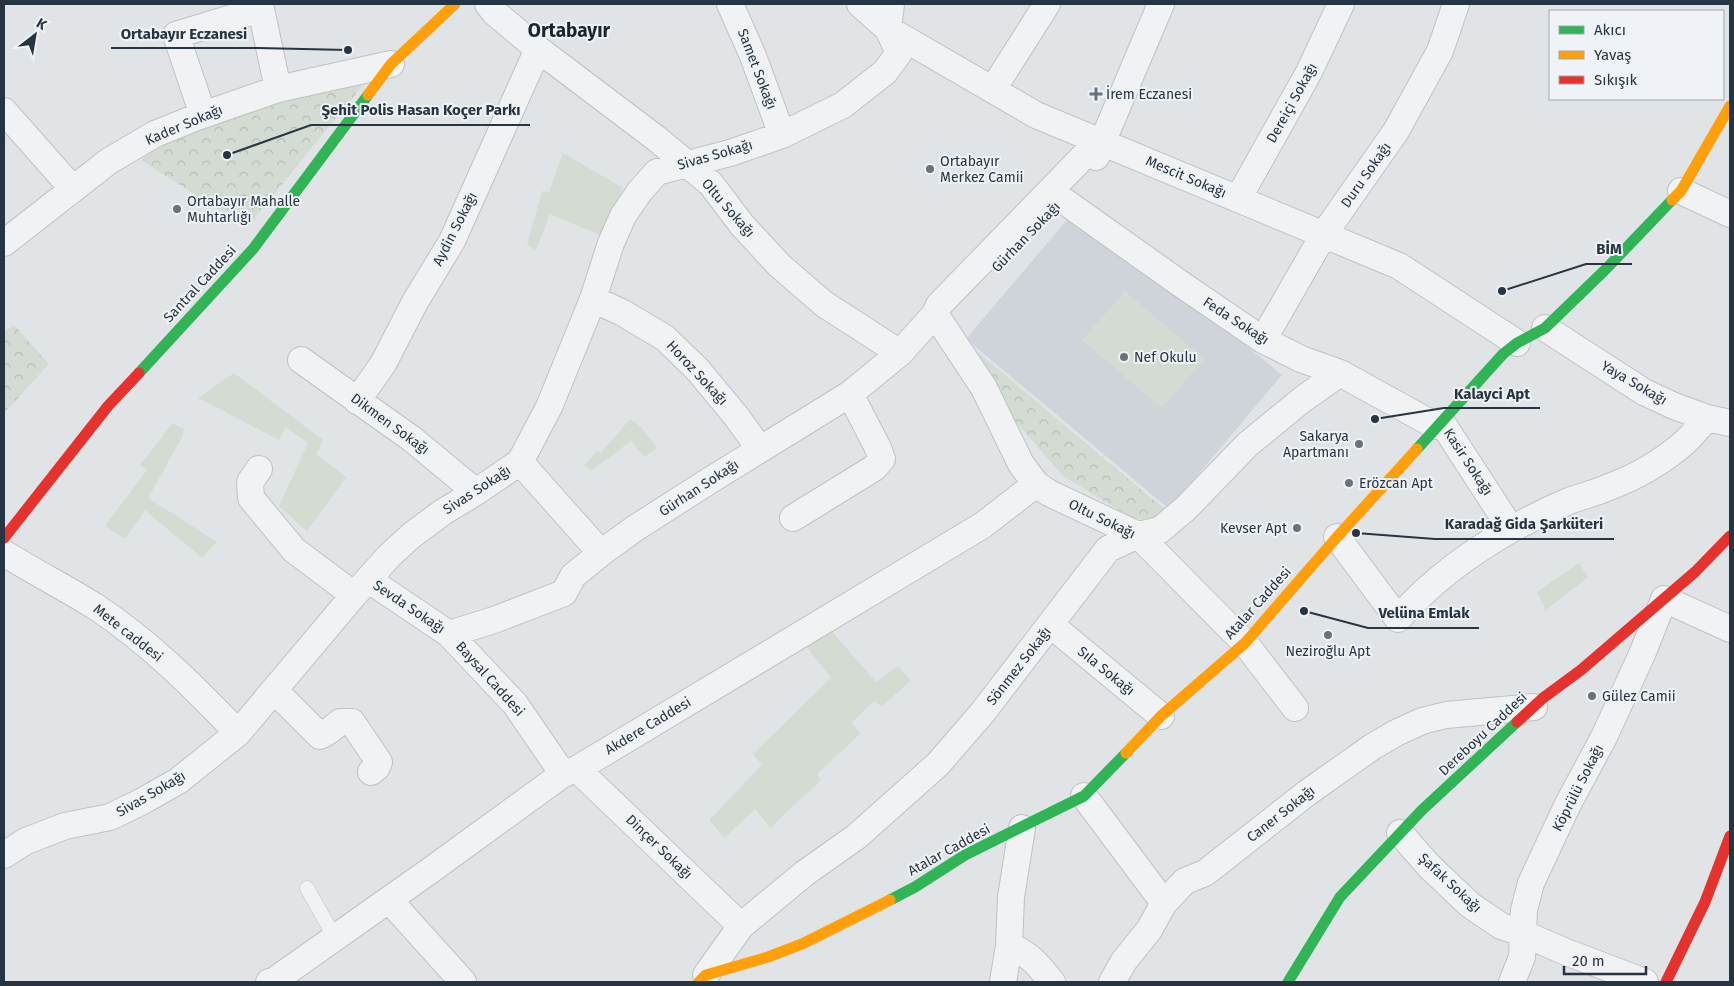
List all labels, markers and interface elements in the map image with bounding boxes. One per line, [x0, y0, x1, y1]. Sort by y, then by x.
north arrow [10, 10, 60, 60]
legend [1549, 10, 1724, 100]
text: K [33, 15, 51, 34]
callout: Ortabayır Eczanesi [111, 18, 258, 48]
district label: Ortabayır [528, 19, 611, 42]
text: Akıcı [1594, 21, 1626, 39]
text: Ortabayır Eczanesi [121, 25, 247, 43]
street label: Samet Sokağı [734, 26, 780, 112]
text: Yavaş [1594, 46, 1631, 64]
street label: Dereiçi Sokağı [1263, 60, 1321, 146]
text: Sıkışık [1594, 71, 1638, 89]
place label: İrem Eczanesi [1106, 85, 1192, 103]
marker: İrem Eczanesi [1090, 88, 1102, 100]
callout: Şehit Polis Hasan Koçer Parkı [311, 95, 530, 125]
street label: Kader Sokağı [143, 101, 225, 149]
text: Şehit Polis Hasan Koçer Parkı [321, 101, 521, 120]
street label: Sivas Sokağı [675, 136, 755, 174]
street label: Duru Sokağı [1337, 139, 1395, 211]
street label: Mescit Sokağı [1143, 152, 1229, 202]
place label: Ortabayır Merkez Camii [940, 153, 1024, 186]
marker: Ortabayır Merkez Camii [924, 163, 936, 175]
street label: Oltu Sokağı [698, 175, 758, 241]
street label: Aydin Sokağı [429, 189, 481, 269]
place label: Ortabayır Mahalle Muhtarlığı [187, 193, 300, 226]
street label: Gürhan Sokağı [988, 198, 1064, 276]
marker: Ortabayır Mahalle Muhtarlığı [171, 203, 183, 215]
callout: BİM [1586, 234, 1632, 264]
text: BİM [1596, 240, 1622, 258]
street label: Santral Caddesi [160, 242, 240, 326]
street label: Feda Sokağı [1200, 293, 1272, 349]
street label: Horoz Sokağı [663, 337, 731, 409]
place label: Nef Okulu [1134, 349, 1197, 366]
marker: Nef Okulu [1118, 351, 1130, 363]
street label: Yaya Sokağı [1598, 357, 1670, 409]
callout: Kalayci Apt [1444, 378, 1540, 408]
text: Kalayci Apt [1454, 385, 1530, 403]
street label: Dikmen Sokağı [347, 390, 433, 458]
street label: Kasir Sokağı [1440, 425, 1496, 499]
place label: Sakarya Apartmanı [1283, 428, 1349, 461]
marker: Sakarya Apartmanı [1353, 438, 1365, 450]
street label: Gürhan Sokağı [656, 456, 742, 520]
street label: Sivas Sokağı [440, 462, 514, 518]
place label: Erözcan Apt [1359, 475, 1434, 492]
marker: Erözcan Apt [1343, 477, 1355, 489]
street label: Oltu Sokağı [1066, 496, 1138, 542]
callout: Karadağ Gida Şarküteri [1435, 509, 1614, 539]
text: Karadağ Gida Şarküteri [1445, 515, 1603, 534]
place label: Kevser Apt [1220, 520, 1288, 537]
marker: Kevser Apt [1291, 522, 1303, 534]
street label: Atalar Caddesi [1221, 563, 1295, 643]
street label: Sevda Sokağı [370, 577, 448, 637]
callout: Velüna Emlak [1368, 598, 1479, 628]
street label: Mete caddesi [90, 601, 166, 665]
text: Velüna Emlak [1377, 604, 1470, 622]
street label: Sönmez Sokağı [983, 623, 1055, 709]
marker: Neziroğlu Apt [1322, 629, 1334, 641]
street label: Baysal Caddesi [452, 638, 528, 720]
street label: Sıla Sokağı [1074, 643, 1138, 699]
place label: Neziroğlu Apt [1286, 643, 1371, 660]
place label: Gülez Camii [1602, 688, 1676, 705]
street label: Dereboyu Caddesi [1435, 689, 1531, 779]
marker: Gülez Camii [1586, 690, 1598, 702]
street label: Akdere Caddesi [602, 694, 694, 758]
street label: Köprülü Sokağı [1549, 742, 1607, 834]
street label: Sivas Sokağı [113, 767, 189, 821]
street label: Caner Sokağı [1244, 782, 1318, 846]
street label: Dinçer Sokağı [622, 811, 696, 883]
street label: Atalar Caddesi [905, 820, 993, 880]
street label: Şafak Sokağı [1415, 850, 1485, 916]
scale bar [1564, 944, 1646, 976]
text: 20 m [1572, 952, 1605, 970]

